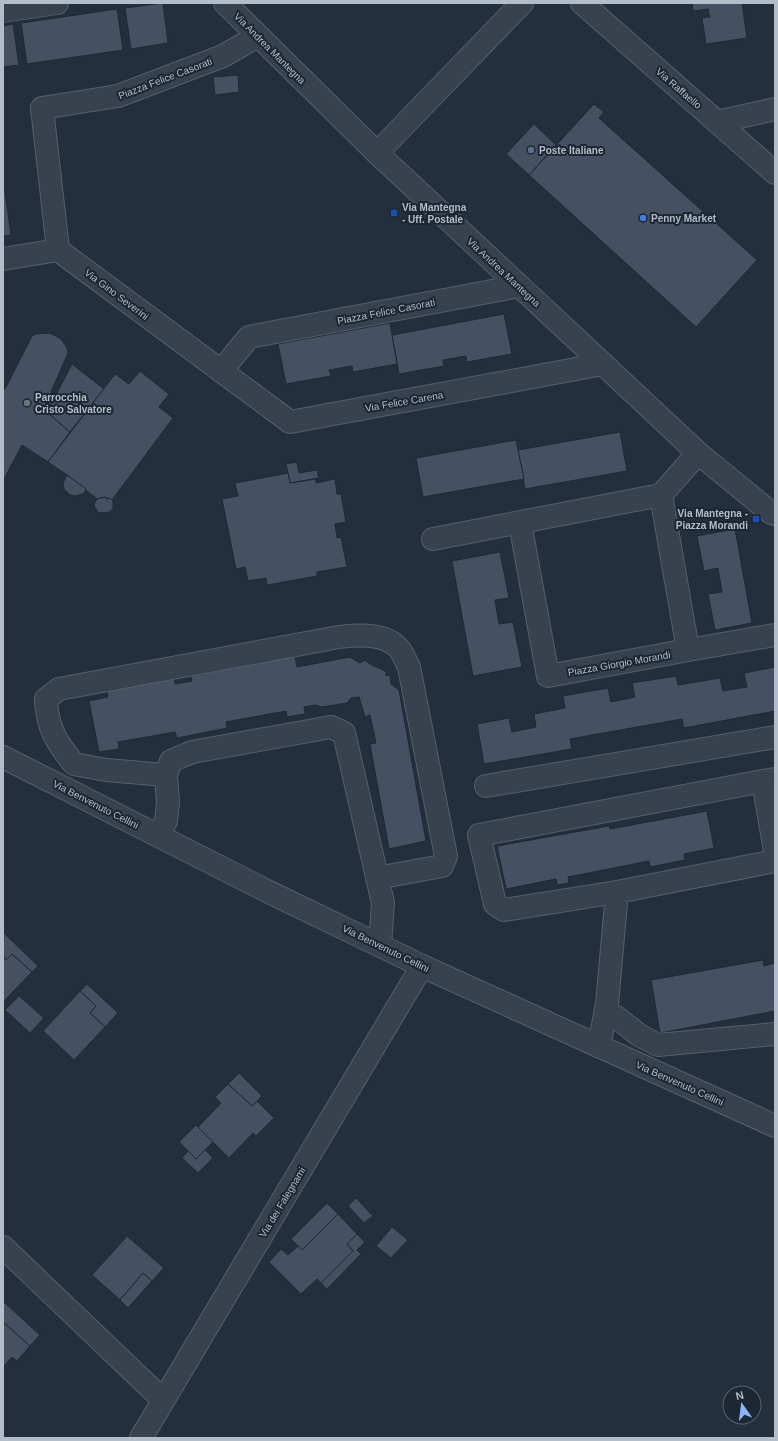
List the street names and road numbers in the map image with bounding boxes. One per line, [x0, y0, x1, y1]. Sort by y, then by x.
street label: Via Andrea Mantegna [232, 11, 308, 86]
street label: Piazza Felice Casorati [117, 56, 214, 101]
street label: Via Raffaello [654, 66, 704, 111]
street label: Via Andrea Mantegna [465, 236, 543, 309]
street label: Via Gino Severini [83, 267, 151, 322]
street label: Piazza Felice Casorati [336, 297, 436, 326]
street label: Via Felice Carena [364, 389, 445, 414]
street label: Piazza Giorgio Morandi [567, 649, 671, 678]
street label: Via Benvenuto Cellini [51, 778, 141, 831]
street label: Via Benvenuto Cellini [341, 923, 431, 974]
street label: Via Benvenuto Cellini [634, 1059, 725, 1108]
street label: Via dei Falegnami [257, 1165, 308, 1239]

